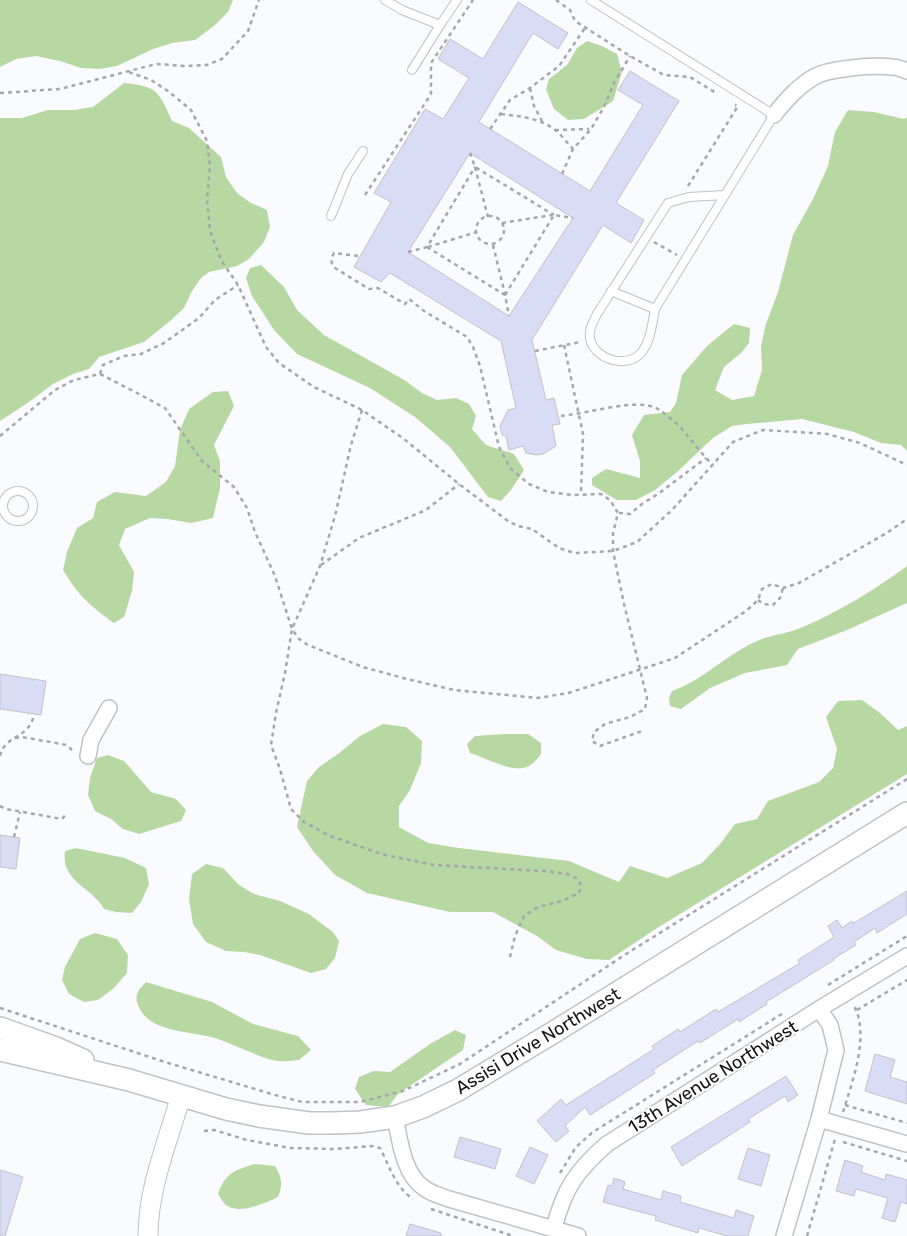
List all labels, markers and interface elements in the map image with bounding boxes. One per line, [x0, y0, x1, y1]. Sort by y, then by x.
street label: Assisi Drive Northwest [452, 983, 624, 1099]
street label: 13th Avenue Northwest [624, 1016, 802, 1138]

